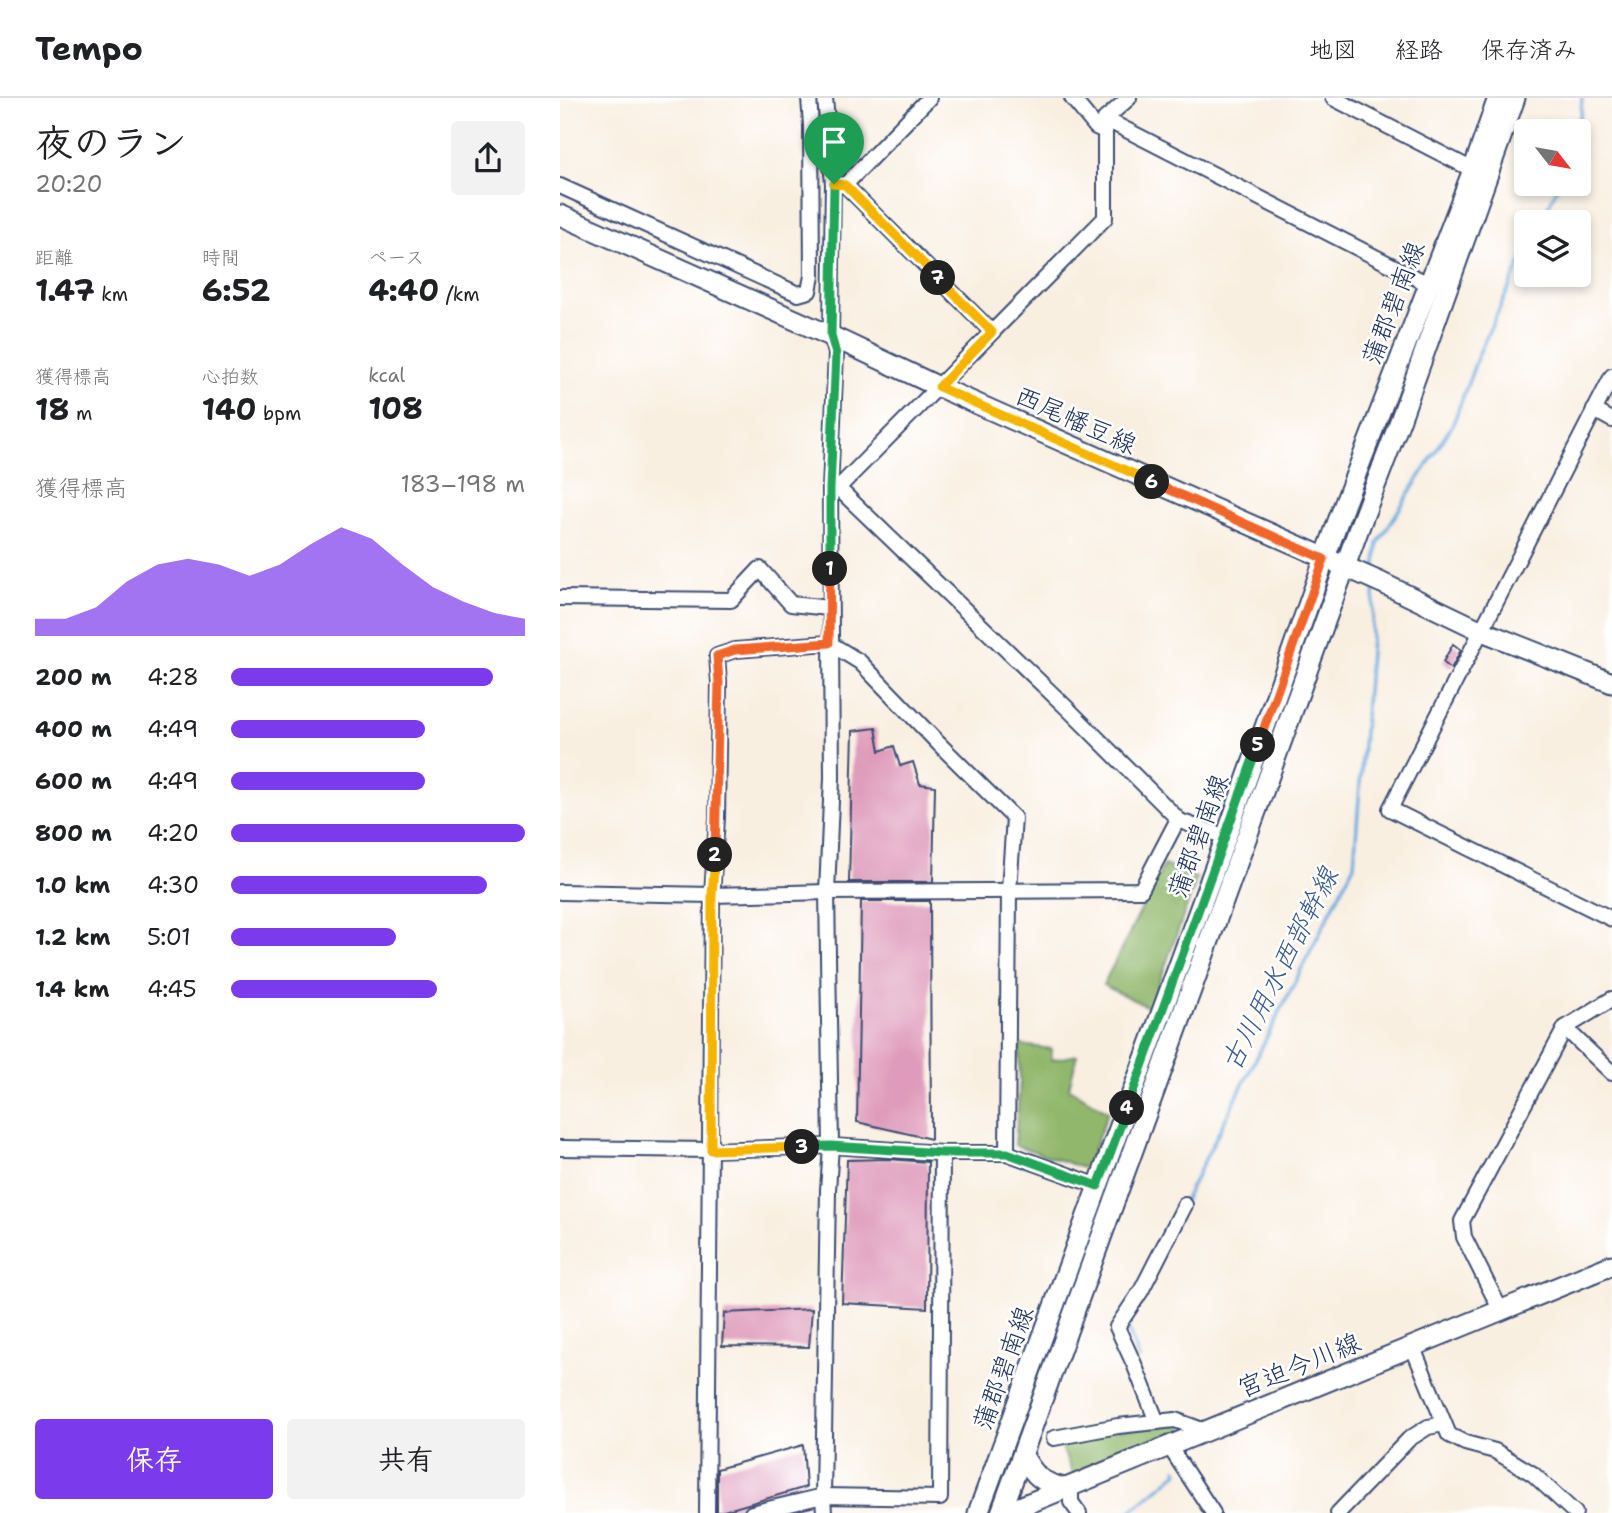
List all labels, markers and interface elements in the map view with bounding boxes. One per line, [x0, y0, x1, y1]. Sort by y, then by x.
text: Tempo [35, 26, 143, 71]
text: 地図 [1309, 34, 1357, 66]
text: 経路 [1395, 34, 1443, 66]
text: 保存済み [1481, 34, 1577, 66]
pin [804, 112, 864, 184]
text: 夜のラン [35, 117, 187, 168]
north arrow [1514, 119, 1591, 196]
map controls [1514, 119, 1591, 287]
button: share [451, 121, 525, 195]
icon: arrive [815, 123, 853, 161]
text: 20:20 [35, 169, 103, 199]
button: layers [1514, 210, 1591, 287]
street label: 蒲郡碧南線 [1353, 236, 1432, 370]
text: 距離 [35, 245, 73, 270]
text: 時間 [202, 245, 240, 270]
text: ペース [368, 245, 424, 270]
pin: 7 [920, 260, 956, 296]
text: 7 [931, 265, 944, 290]
text: 1.47 [35, 270, 95, 311]
text: 6:52 [202, 270, 270, 311]
text: 4:40 [368, 270, 439, 311]
text: km [95, 282, 128, 307]
text: /km [439, 282, 480, 307]
text: kcal [368, 363, 405, 388]
text: 獲得標高 [35, 364, 111, 389]
text: 心拍数 [202, 364, 259, 389]
street label: 西尾幡豆線 [1010, 377, 1143, 462]
text: 108 [368, 388, 423, 429]
text: 18 [35, 389, 70, 430]
text: 140 [202, 389, 257, 430]
text: m [70, 401, 92, 426]
text: bpm [257, 401, 301, 426]
pin: 6 [1134, 464, 1170, 500]
text: 183–198 m [400, 469, 525, 499]
text: 6 [1145, 469, 1158, 494]
text: 獲得標高 [35, 473, 127, 503]
pin: 1 [812, 552, 848, 587]
text: 1 [825, 556, 834, 581]
text: 200 m [35, 662, 112, 692]
text: 4:28 [147, 662, 199, 692]
text: 400 m [35, 714, 112, 744]
text: 4:49 [147, 714, 198, 744]
pin: 5 [1240, 728, 1276, 762]
text: 5 [1252, 732, 1263, 757]
text: 600 m [35, 766, 112, 796]
text: 4:49 [147, 766, 198, 796]
street label: 蒲郡碧南線 [1159, 769, 1236, 903]
text: 800 m [35, 818, 112, 848]
text: 4:20 [147, 818, 199, 848]
pin: 2 [698, 838, 732, 872]
text: 2 [708, 842, 721, 867]
water label: 古川用水西部幹線 [1211, 860, 1347, 1077]
text: 1.0 km [35, 870, 110, 900]
text: 4:30 [147, 870, 199, 900]
text: 1.2 km [35, 922, 111, 952]
text: 5:01 [147, 922, 191, 952]
text: 1.4 km [35, 974, 109, 1004]
text: 4:45 [147, 974, 197, 1004]
pin: 4 [1110, 1090, 1144, 1126]
text: 4 [1120, 1095, 1133, 1120]
pin: 3 [784, 1130, 820, 1164]
text: 3 [795, 1134, 808, 1159]
street label: 蒲郡碧南線 [964, 1301, 1041, 1435]
street label: 宮迫今川線 [1232, 1324, 1366, 1405]
button: 保存 [35, 1419, 273, 1499]
button: 共有 [287, 1419, 525, 1499]

